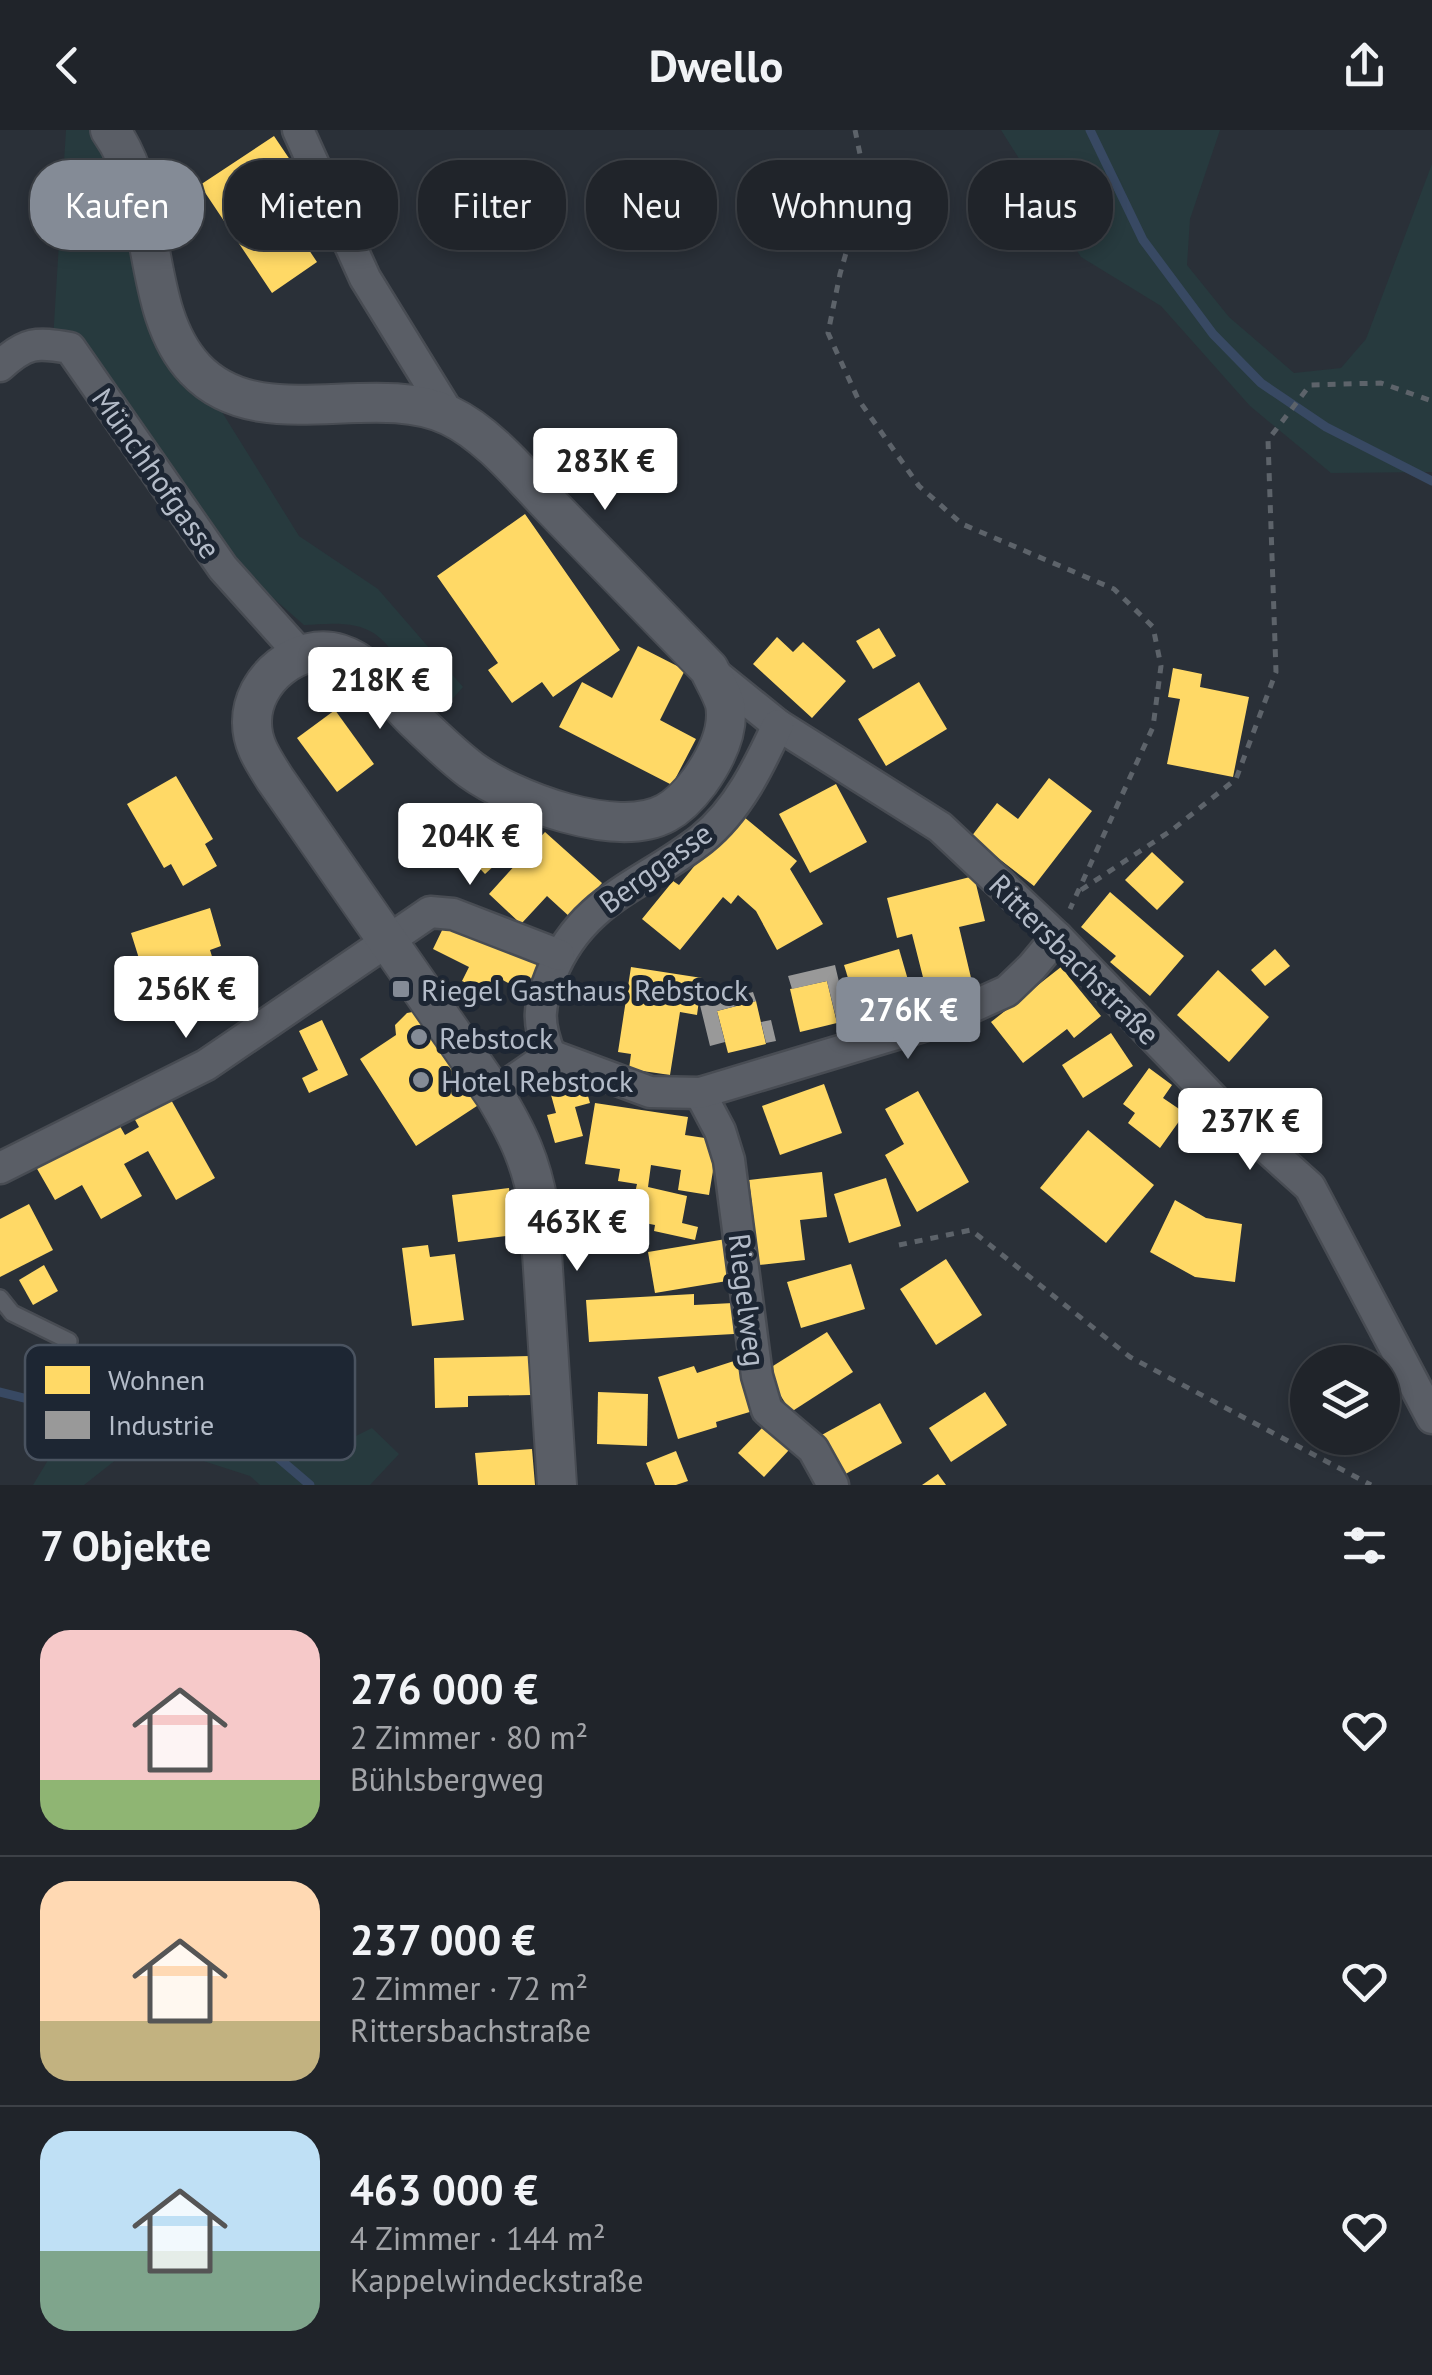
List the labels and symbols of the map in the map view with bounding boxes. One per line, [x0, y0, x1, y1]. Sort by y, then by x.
street label: Münchhofgasse [84, 380, 230, 566]
pin: 283K € [524, 428, 686, 513]
pin: 218K € [299, 647, 461, 732]
pin: 204K € [389, 803, 551, 888]
street label: Berggasse [591, 813, 719, 921]
street label: Rittersbachstraße [981, 865, 1169, 1053]
pin: 256K € [105, 956, 267, 1041]
place label: Riegel Gasthaus Rebstock [421, 970, 749, 1009]
pin: 276K € [827, 977, 989, 1062]
marker: Riegel Gasthaus Rebstock [390, 978, 412, 1000]
place label: Rebstock [439, 1018, 554, 1057]
marker: Rebstock [408, 1026, 430, 1048]
place label: Hotel Rebstock [441, 1061, 634, 1100]
marker: Hotel Rebstock [410, 1069, 432, 1091]
pin: 237K € [1169, 1088, 1331, 1173]
pin: 463K € [496, 1189, 658, 1274]
street label: Riegelweg [721, 1231, 775, 1369]
legend [25, 1345, 355, 1460]
text: Wohnen [108, 1361, 205, 1398]
text: Industrie [108, 1406, 214, 1443]

